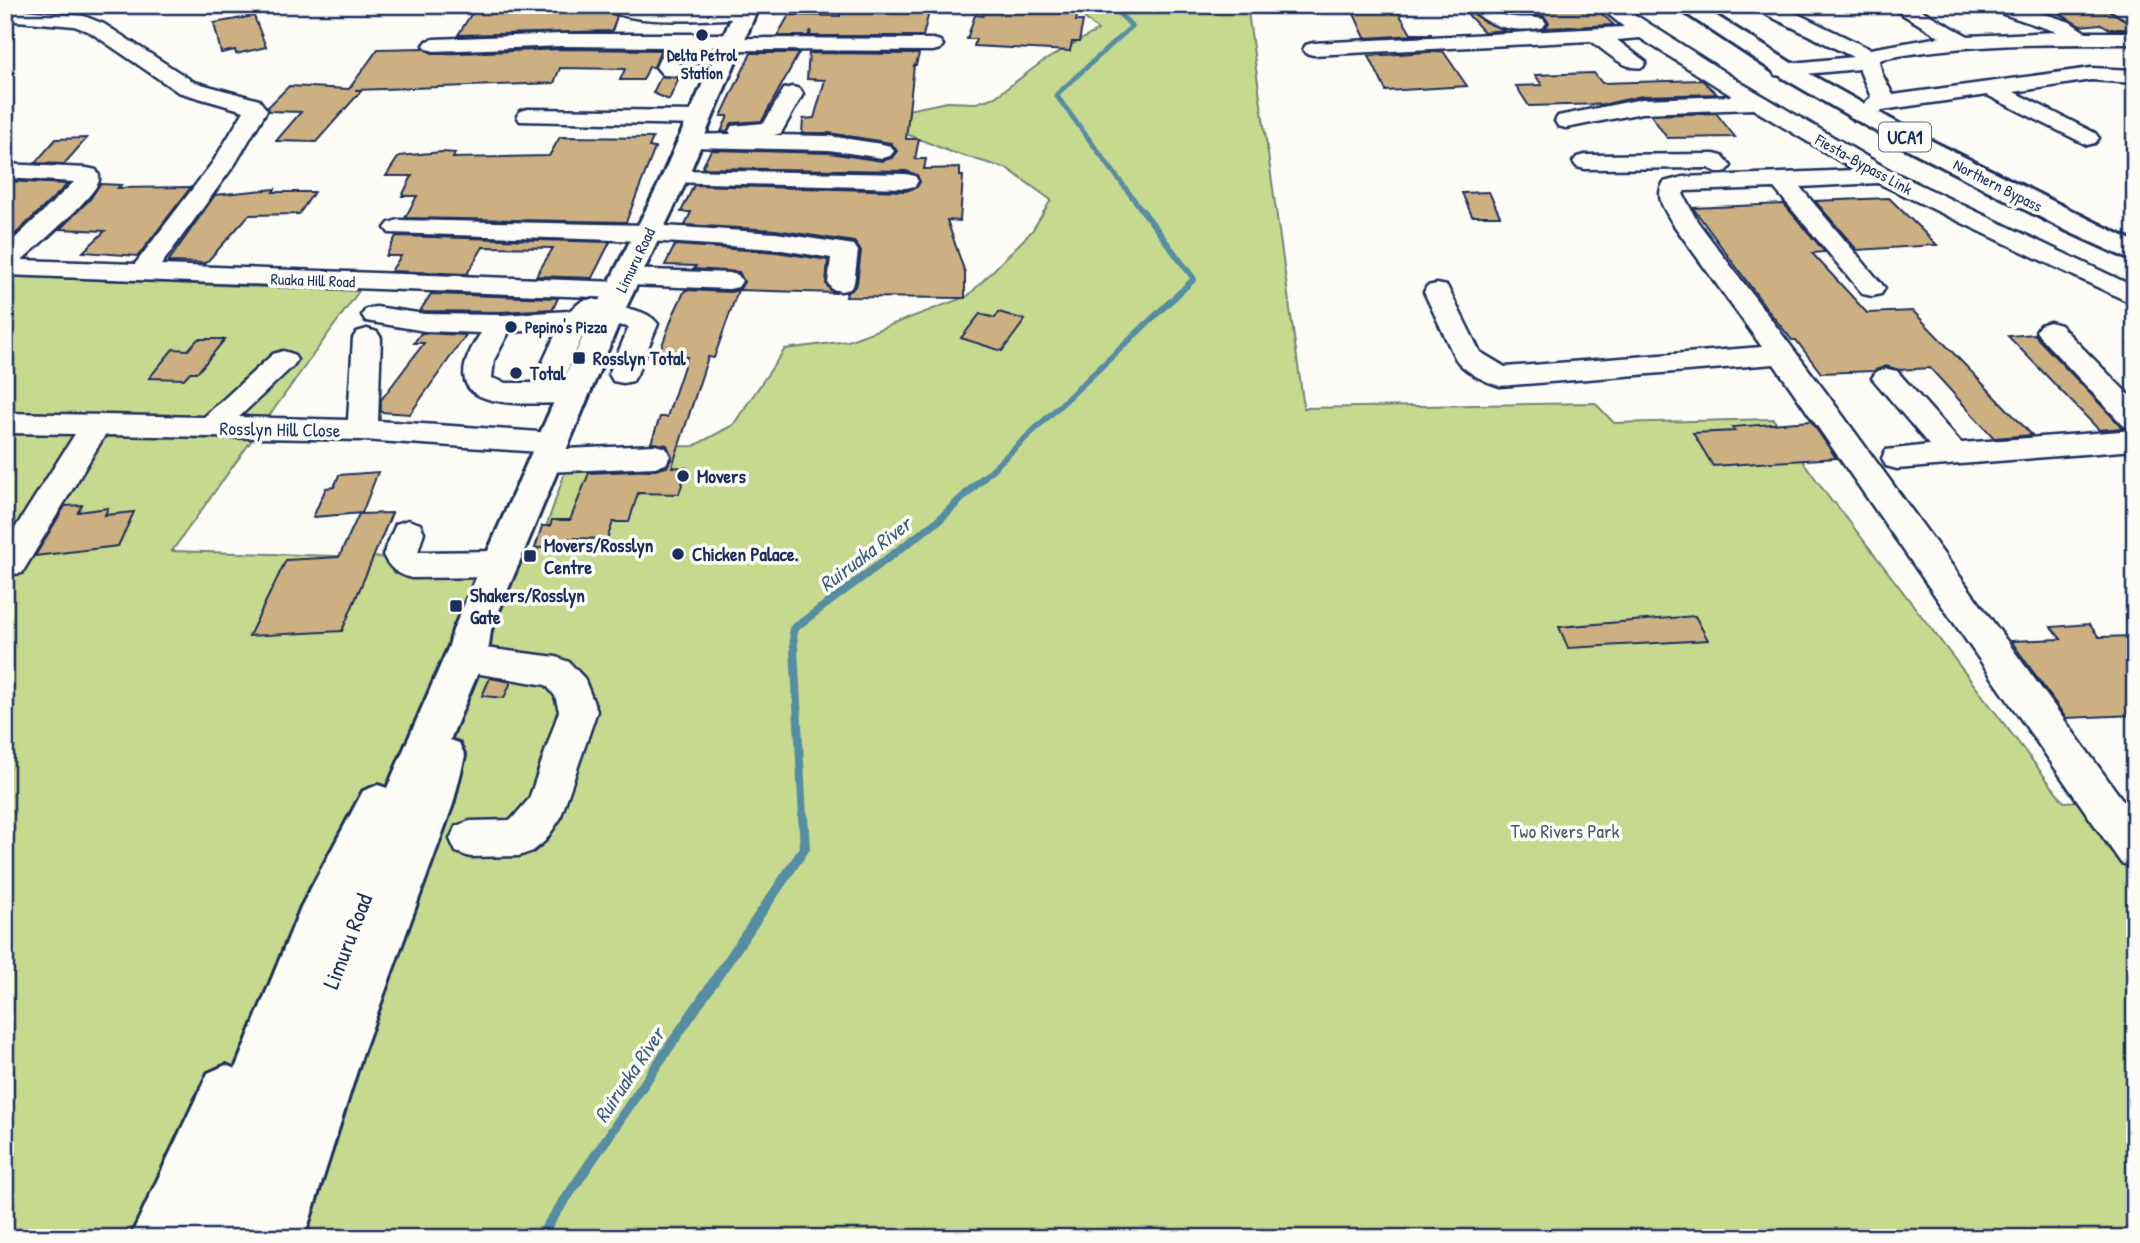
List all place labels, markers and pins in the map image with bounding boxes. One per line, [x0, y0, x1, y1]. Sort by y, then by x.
marker: Delta Petrol Station [694, 27, 710, 43]
place label: Delta Petrol Station [667, 44, 738, 84]
place label: Pepino's Pizza [525, 316, 608, 339]
marker: Pepino's Pizza [503, 319, 519, 335]
place label: Rosslyn Total [593, 345, 686, 372]
marker: Rosslyn Total [571, 350, 587, 366]
place label: Total [529, 360, 567, 386]
marker: Total [508, 365, 524, 381]
place label: Movers [697, 463, 746, 489]
marker: Movers [675, 468, 691, 484]
place label: Movers/Rosslyn Centre [544, 532, 654, 580]
place label: Chicken Palace. [692, 541, 799, 567]
marker: Chicken Palace. [670, 546, 686, 562]
marker: Movers/Rosslyn Centre [522, 548, 538, 564]
place label: Shakers/Rosslyn Gate [470, 582, 585, 630]
marker: Shakers/Rosslyn Gate [448, 598, 464, 614]

